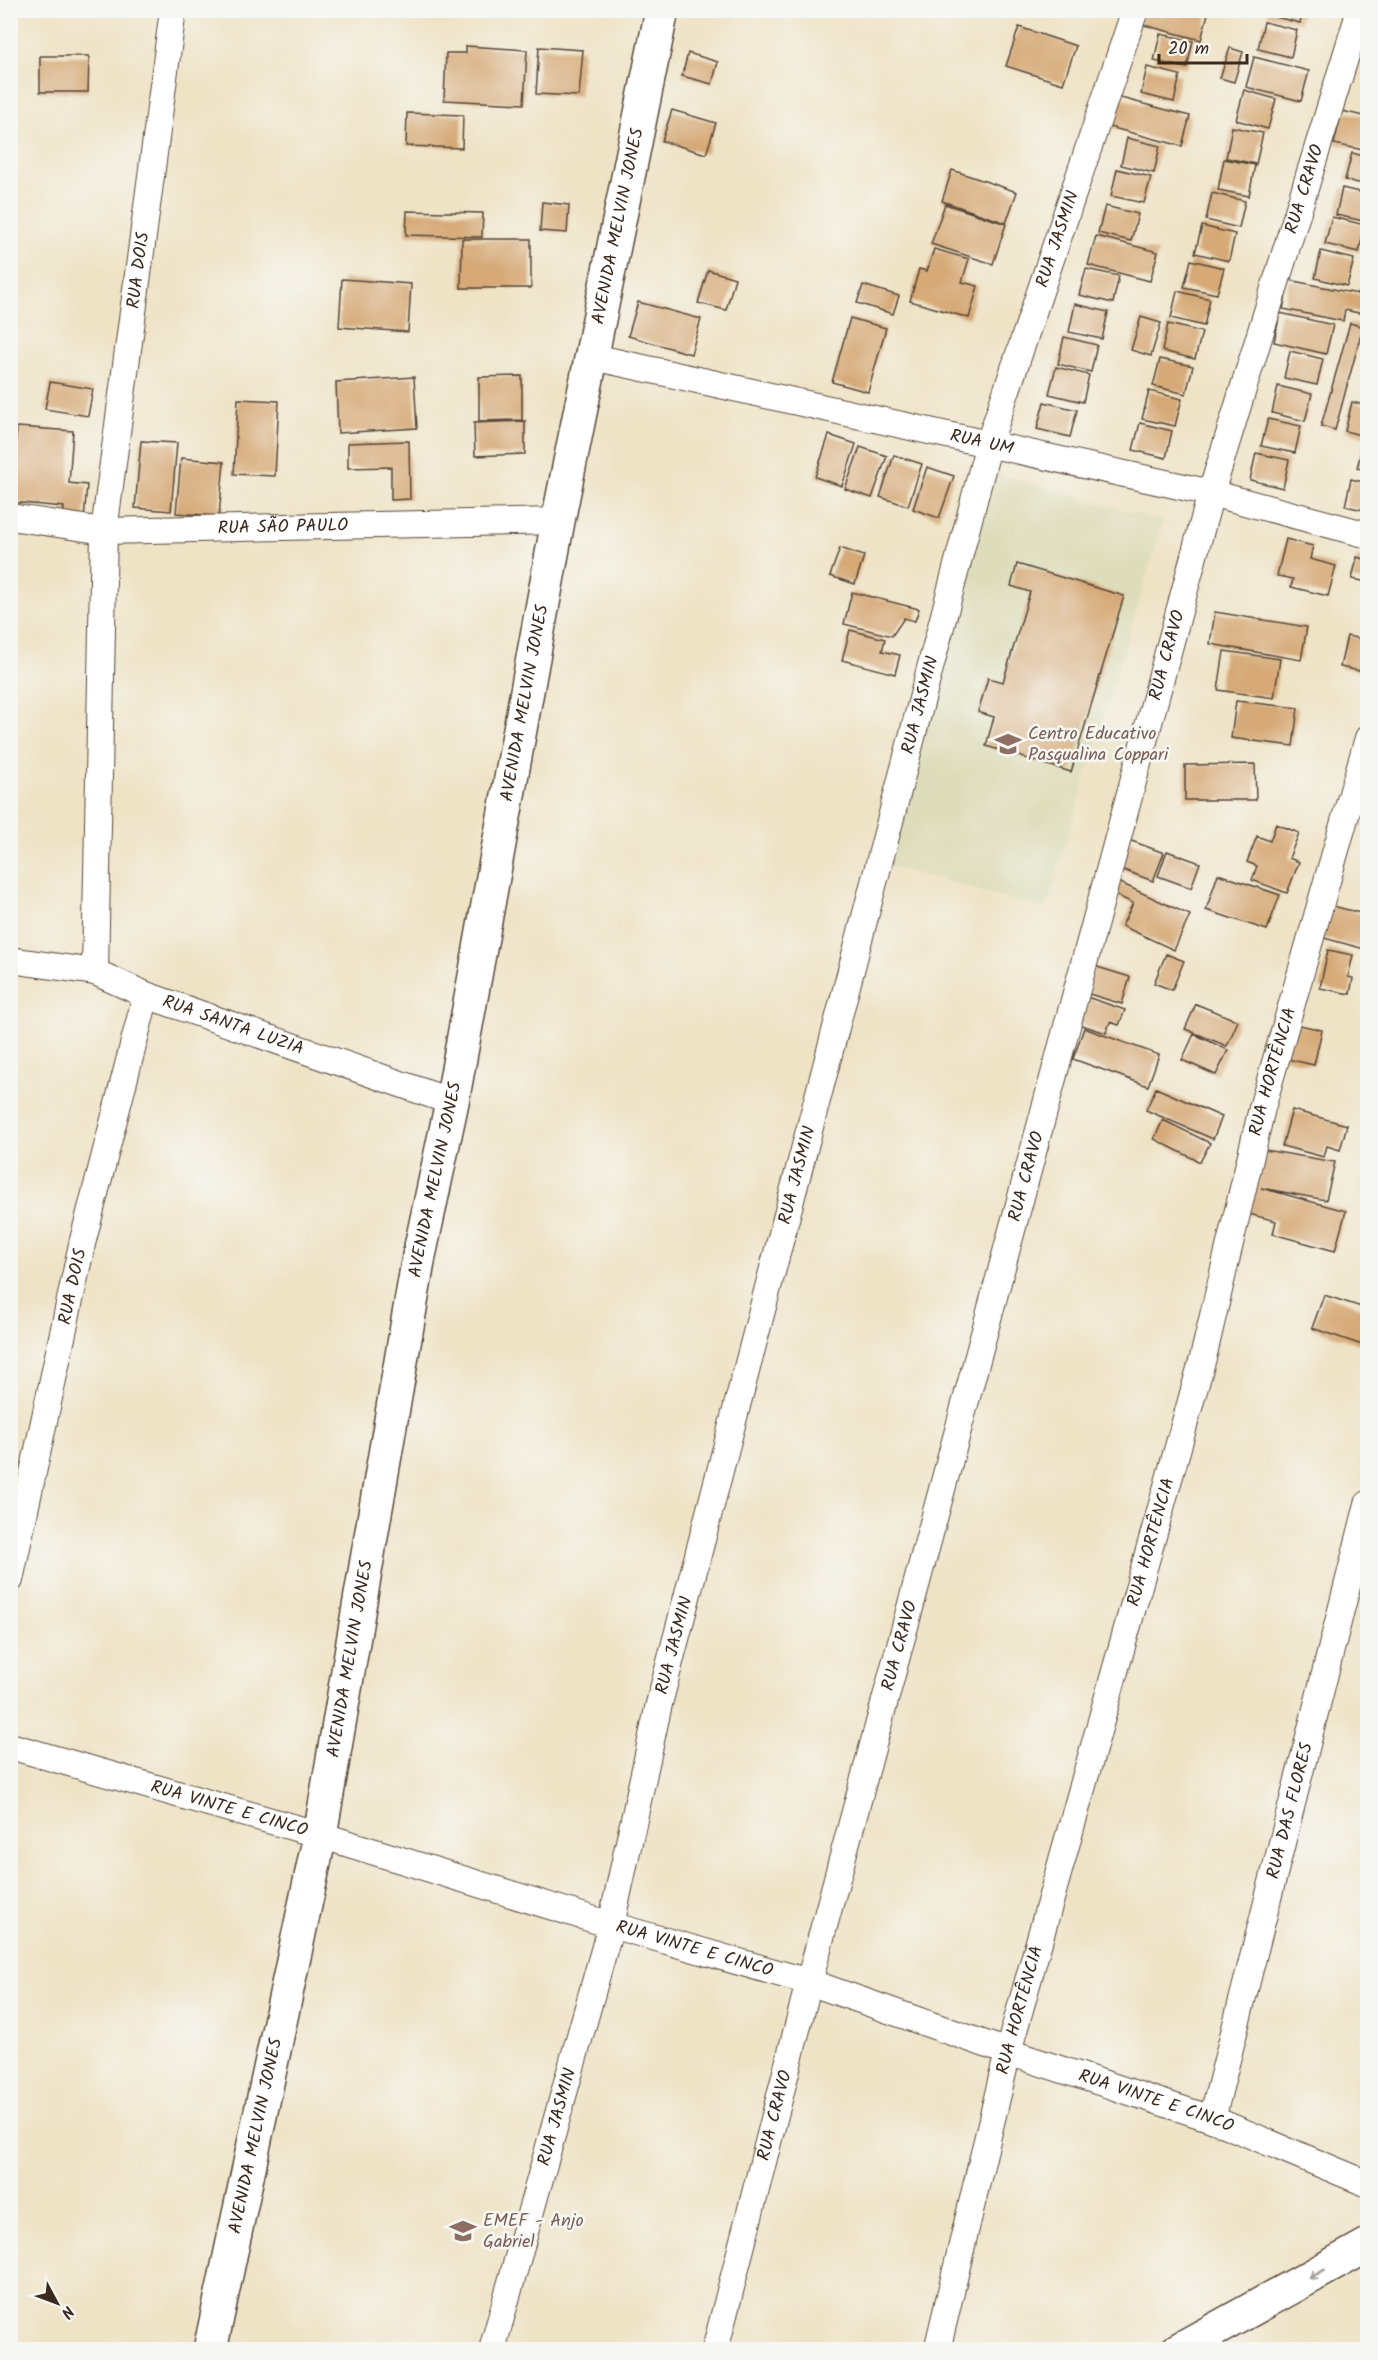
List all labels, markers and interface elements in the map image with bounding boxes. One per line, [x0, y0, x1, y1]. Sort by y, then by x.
scale bar [1159, 27, 1248, 65]
text: 20 m [1168, 35, 1209, 64]
street label: AVENIDA MELVIN JONES [584, 125, 652, 327]
street label: RUA CRAVO [1277, 141, 1332, 238]
street label: RUA JASMIN [1028, 187, 1087, 291]
street label: RUA DOIS [119, 230, 158, 311]
street label: RUA UM [947, 421, 1017, 464]
street label: RUA SÃO PAULO [217, 511, 349, 543]
street label: AVENIDA MELVIN JONES [493, 602, 557, 804]
street label: RUA CRAVO [1141, 607, 1193, 704]
street label: RUA JASMIN [894, 653, 947, 757]
place label: Centro Educativo Pasqualina Coppari [1028, 720, 1169, 770]
school or university icon: Centro Educativo Pasqualina Coppari [993, 729, 1023, 759]
street label: RUA SANTA LUZIA [158, 987, 308, 1064]
street label: RUA HORTÊNCIA [1241, 1004, 1305, 1139]
street label: AVENIDA MELVIN JONES [401, 1079, 470, 1280]
street label: RUA JASMIN [771, 1123, 824, 1228]
street label: RUA CRAVO [1000, 1128, 1052, 1225]
street label: RUA DOIS [51, 1245, 95, 1327]
street label: RUA HORTÊNCIA [1119, 1474, 1183, 1610]
street label: AVENIDA MELVIN JONES [319, 1558, 381, 1760]
street label: RUA JASMIN [648, 1593, 701, 1698]
street label: RUA CRAVO [874, 1597, 926, 1694]
street label: RUA DAS FLORES [1259, 1739, 1322, 1882]
street label: RUA VINTE E CINCO [147, 1773, 311, 1845]
street label: RUA VINTE E CINCO [612, 1913, 777, 1985]
street label: RUA HORTÊNCIA [989, 1942, 1052, 2077]
street label: AVENIDA MELVIN JONES [221, 2035, 291, 2236]
street label: RUA VINTE E CINCO [1074, 2062, 1238, 2141]
street label: RUA JASMIN [530, 2065, 585, 2169]
street label: RUA CRAVO [749, 2067, 800, 2164]
place label: EMEF - Anjo Gabriel [483, 2207, 584, 2257]
school or university icon: EMEF - Anjo Gabriel [448, 2216, 478, 2246]
one-way arrow [1308, 2268, 1325, 2280]
north arrow [27, 2273, 87, 2333]
text: N [54, 2300, 80, 2324]

